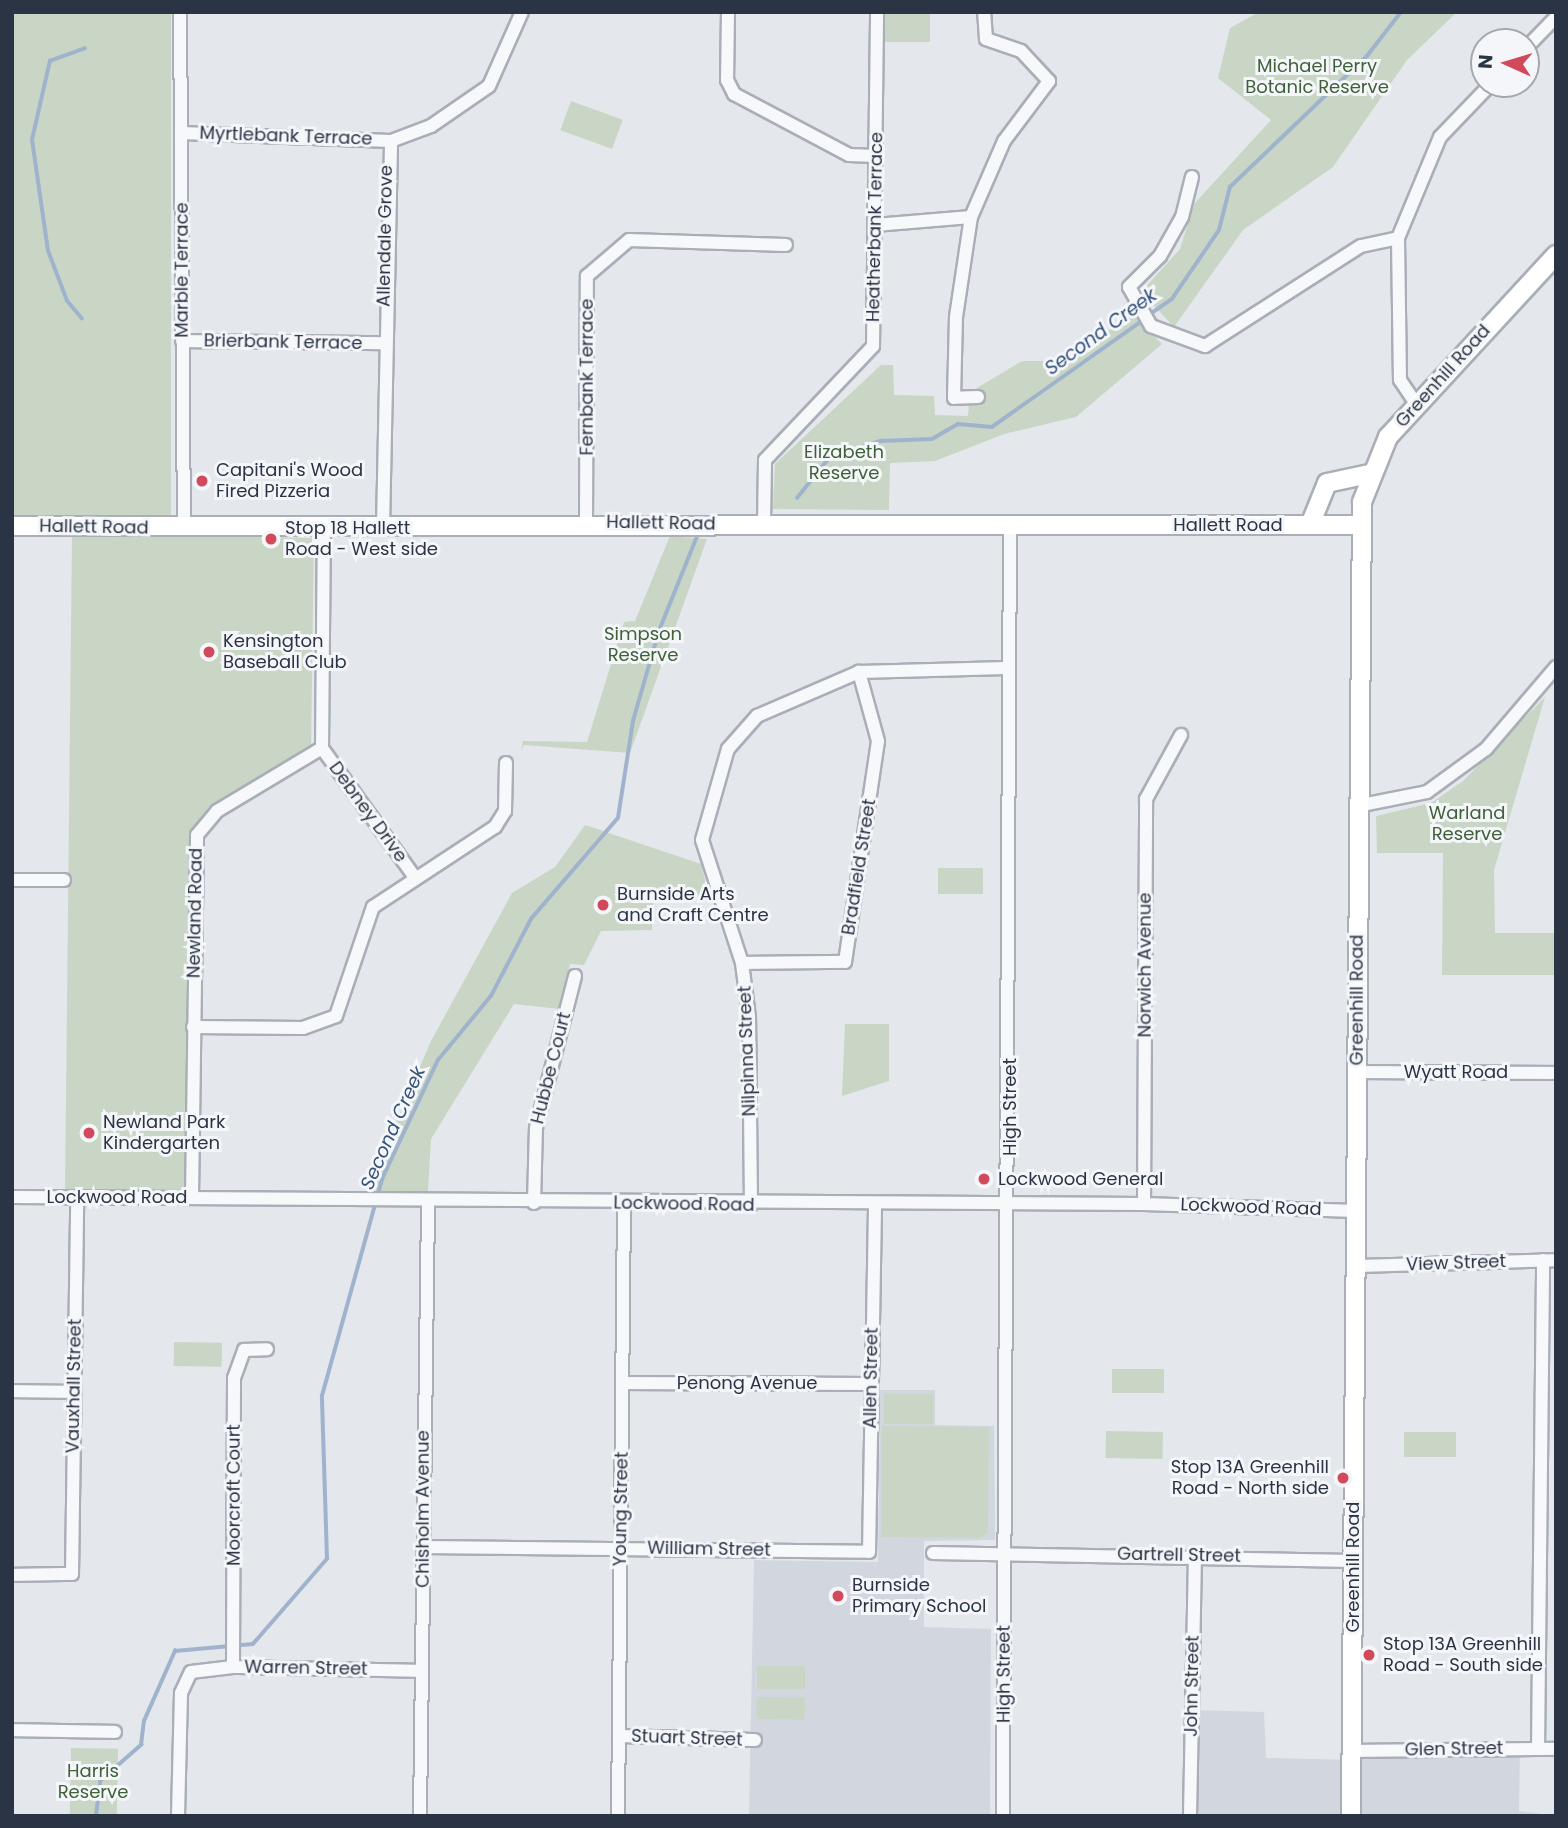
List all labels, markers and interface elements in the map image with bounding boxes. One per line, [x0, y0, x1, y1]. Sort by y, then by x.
north arrow [1470, 28, 1540, 98]
text: N [1472, 54, 1500, 70]
park label: Michael Perry Botanic Reserve [1245, 56, 1389, 98]
street label: Myrtlebank Terrace [199, 122, 373, 150]
street label: Heatherbank Terrace [863, 132, 887, 322]
street label: Allendale Grove [373, 165, 397, 307]
street label: Marble Terrace [171, 202, 193, 338]
water label: Second Creek [1041, 284, 1161, 380]
street label: Fernbank Terrace [576, 299, 598, 455]
street label: Greenhill Road [1391, 320, 1495, 432]
street label: Brierbank Terrace [204, 330, 362, 354]
park label: Elizabeth Reserve [804, 442, 884, 484]
place label: Capitani's Wood Fired Pizzeria [216, 460, 363, 503]
marker: Capitani's Wood Fired Pizzeria [194, 473, 210, 489]
street label: Hallett Road [606, 511, 716, 535]
street label: Hallett Road [1173, 514, 1283, 536]
street label: Hallett Road [39, 515, 149, 539]
place label: Stop 18 Hallett Road - West side [285, 518, 438, 560]
marker: Stop 18 Hallett Road - West side [263, 531, 279, 547]
park label: Simpson Reserve [604, 624, 682, 666]
place label: Kensington Baseball Club [223, 631, 347, 674]
marker: Kensington Baseball Club [201, 644, 217, 660]
street label: Debney Drive [324, 758, 412, 866]
street label: Bradfield Street [838, 797, 880, 937]
park label: Warland Reserve [1429, 803, 1505, 846]
street label: Newland Road [183, 848, 207, 978]
place label: Burnside Arts and Craft Centre [617, 884, 769, 926]
street label: Norwich Avenue [1134, 893, 1156, 1037]
marker: Burnside Arts and Craft Centre [595, 897, 611, 913]
street label: Greenhill Road [1346, 935, 1368, 1065]
street label: Nilpinna Street [734, 985, 760, 1117]
street label: Hubbe Court [527, 1010, 575, 1126]
street label: High Street [999, 1058, 1021, 1156]
street label: Wyatt Road [1404, 1061, 1508, 1083]
water label: Second Creek [356, 1063, 430, 1193]
place label: Newland Park Kindergarten [103, 1112, 225, 1154]
marker: Newland Park Kindergarten [81, 1125, 97, 1141]
place label: Lockwood General [998, 1168, 1163, 1190]
marker: Lockwood General [976, 1171, 992, 1187]
street label: Lockwood Road [46, 1186, 188, 1208]
street label: Lockwood Road [613, 1192, 755, 1216]
street label: Lockwood Road [1180, 1194, 1322, 1220]
street label: View Street [1406, 1250, 1506, 1276]
street label: Vauxhall Street [62, 1319, 86, 1453]
street label: Allen Street [859, 1327, 883, 1429]
street label: Penong Avenue [677, 1372, 817, 1394]
street label: Moorcroft Court [223, 1424, 245, 1566]
street label: Chisholm Avenue [412, 1430, 434, 1588]
street label: Young Street [609, 1451, 633, 1567]
place label: Stop 13A Greenhill Road - North side [1171, 1457, 1329, 1500]
marker: Stop 13A Greenhill Road - North side [1335, 1470, 1351, 1486]
street label: Greenhill Road [1342, 1502, 1364, 1632]
street label: William Street [647, 1537, 771, 1561]
street label: Gartrell Street [1117, 1543, 1241, 1567]
place label: Burnside Primary School [852, 1575, 986, 1618]
marker: Burnside Primary School [830, 1588, 846, 1604]
street label: High Street [993, 1625, 1015, 1723]
place label: Stop 13A Greenhill Road - South side [1383, 1634, 1543, 1676]
street label: John Street [1180, 1635, 1204, 1737]
marker: Stop 13A Greenhill Road - South side [1361, 1647, 1377, 1663]
street label: Warren Street [244, 1656, 368, 1680]
street label: Stuart Street [631, 1725, 743, 1751]
street label: Glen Street [1405, 1737, 1503, 1761]
park label: Harris Reserve [58, 1761, 128, 1803]

